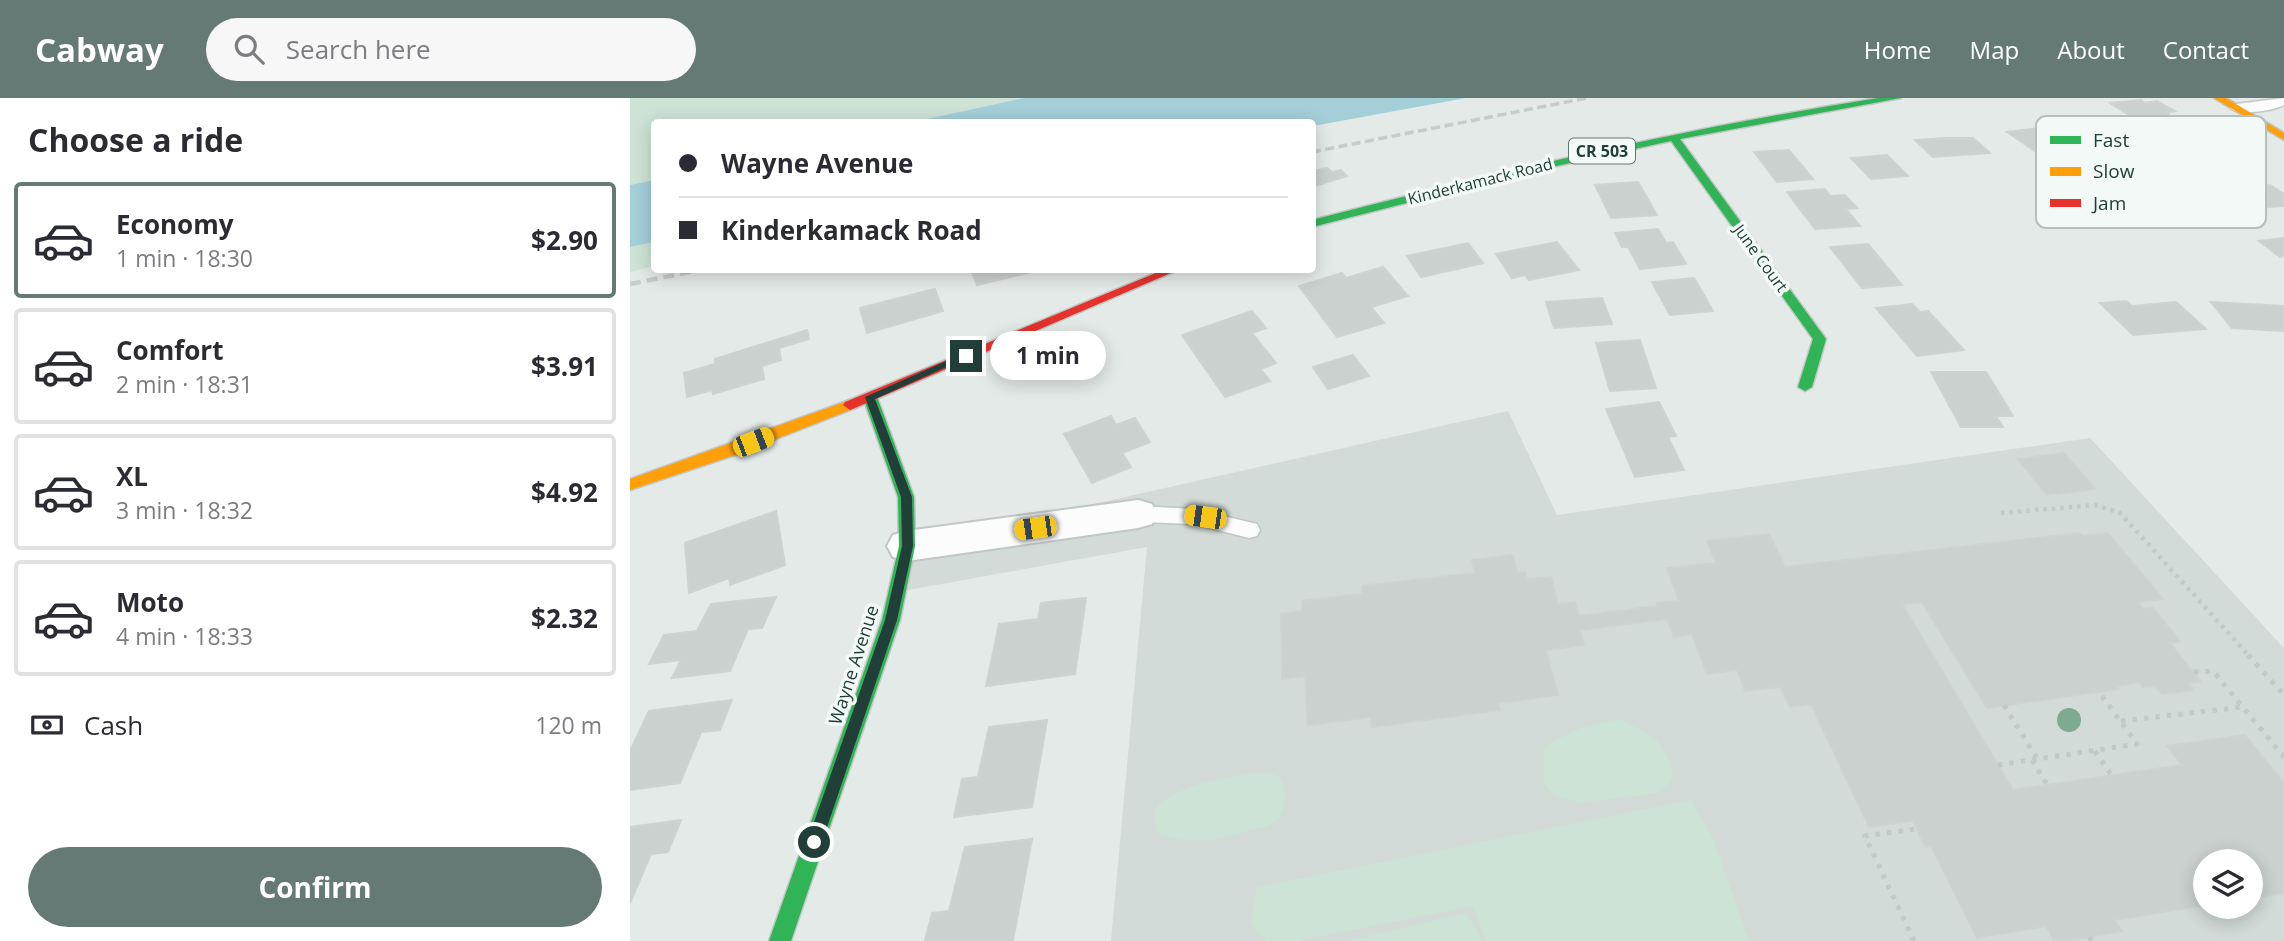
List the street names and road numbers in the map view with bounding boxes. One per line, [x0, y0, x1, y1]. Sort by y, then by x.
road number: CR 503 [1569, 138, 1635, 164]
street label: Kinderkamack Road [1405, 152, 1555, 210]
street label: June Court [1728, 218, 1793, 297]
street label: Wayne Avenue [822, 602, 884, 727]

